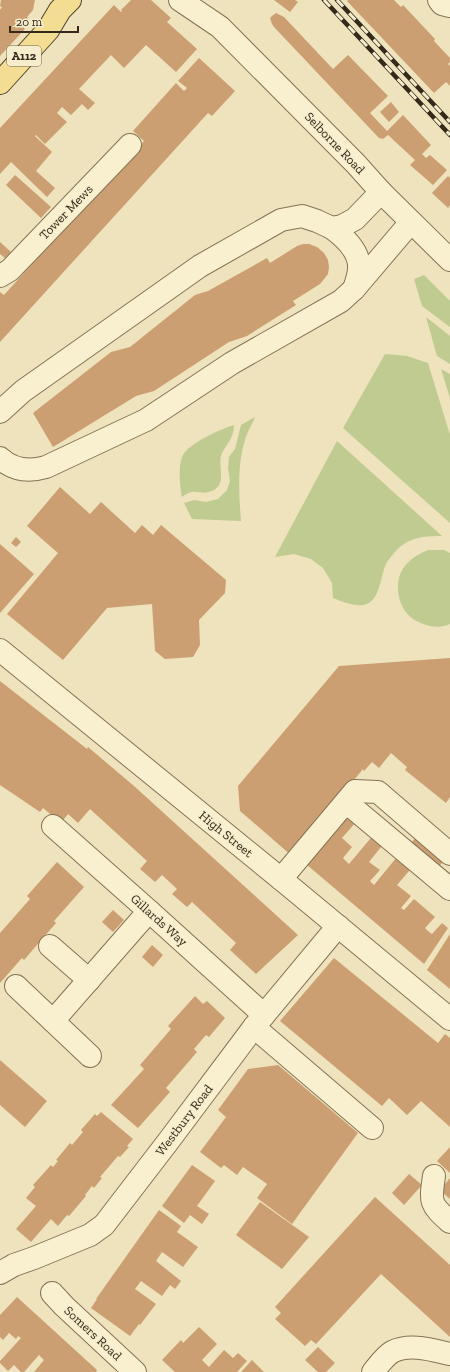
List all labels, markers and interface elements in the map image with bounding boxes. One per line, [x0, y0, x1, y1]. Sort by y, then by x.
scale bar [10, 8, 78, 34]
text: 20 m [16, 15, 43, 29]
road number: A112 [7, 46, 41, 66]
street label: Selborne Road [302, 109, 368, 177]
street label: Tower Mews [36, 181, 96, 243]
street label: High Street [196, 808, 256, 860]
street label: Gillards Way [128, 891, 191, 950]
street label: Westbury Road [152, 1082, 216, 1158]
street label: Somers Road [61, 1303, 125, 1363]

